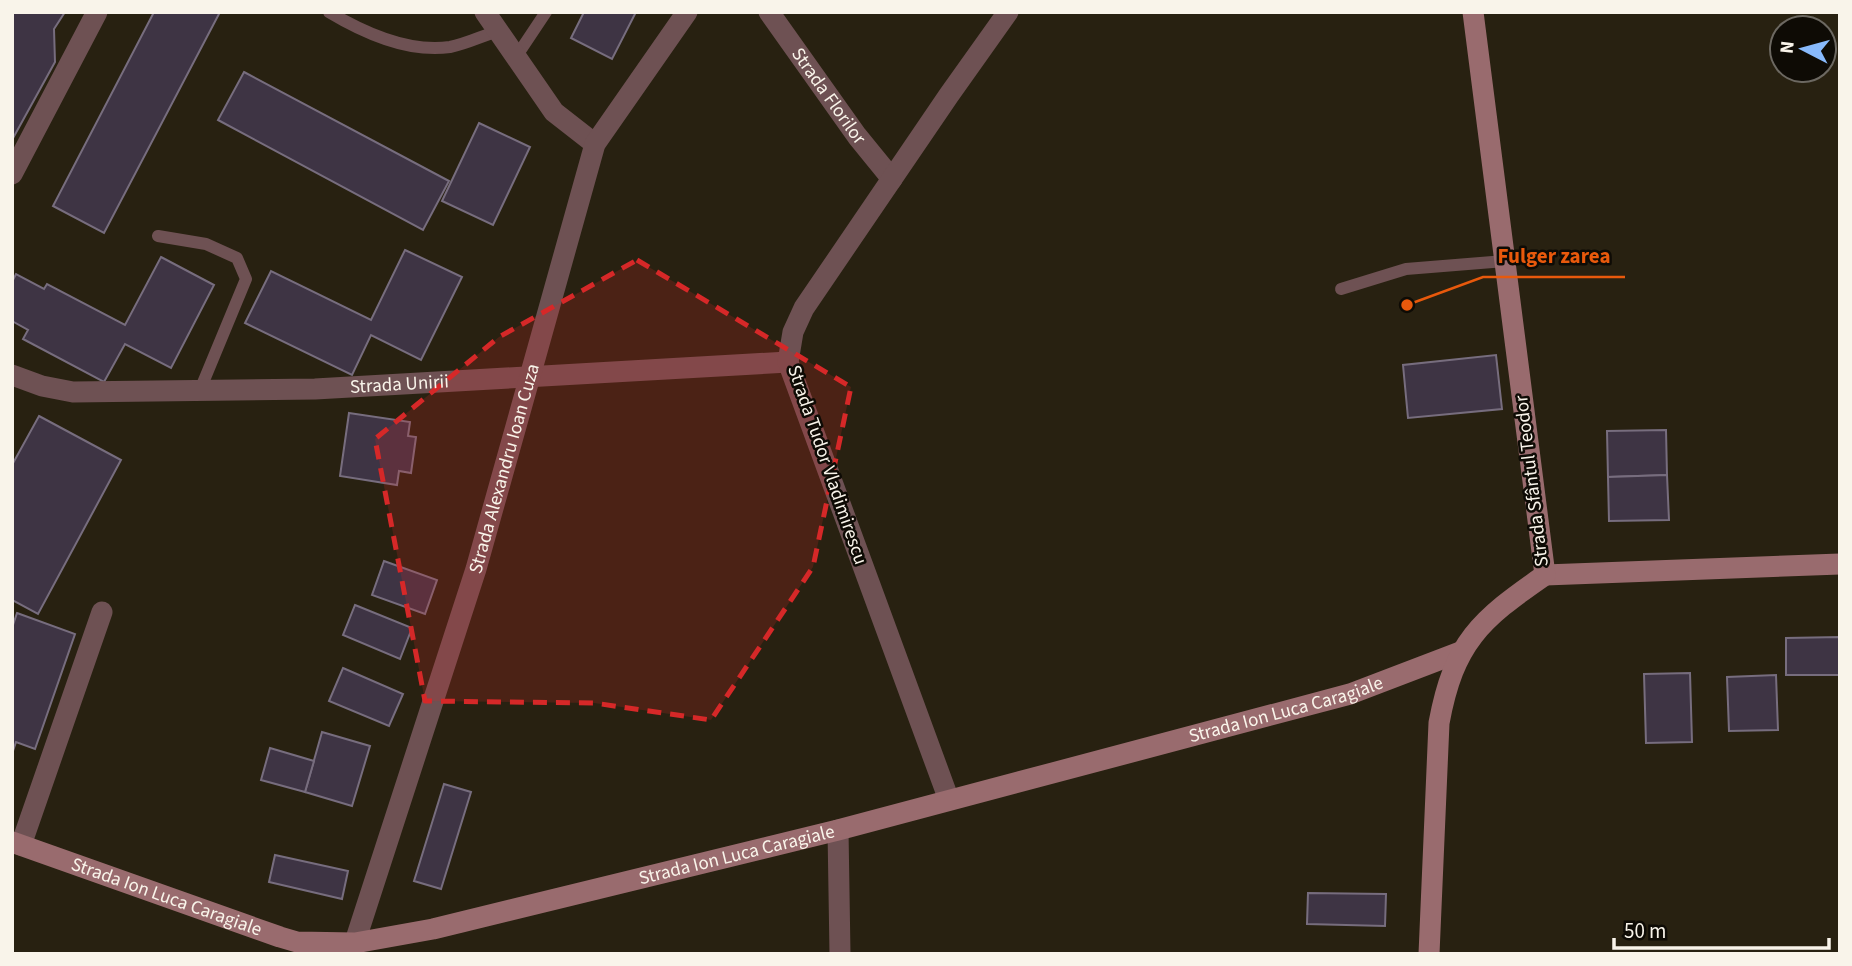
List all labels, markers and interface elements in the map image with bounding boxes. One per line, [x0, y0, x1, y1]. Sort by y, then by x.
north arrow [1768, 14, 1838, 84]
text: N [1773, 40, 1802, 55]
street label: Strada Florilor [785, 42, 873, 151]
callout: Fulger zarea [1483, 235, 1625, 277]
text: Fulger zarea [1497, 241, 1611, 271]
street label: Strada Alexandru Ioan Cuza [462, 361, 546, 577]
street label: Strada Tudor Vladimirescu [780, 362, 874, 568]
street label: Strada Unirii [349, 368, 450, 400]
street label: Strada Sfântul Teodor [1508, 393, 1556, 568]
street label: Strada Ion Luca Caragiale [1186, 669, 1387, 750]
street label: Strada Ion Luca Caragiale [636, 818, 838, 892]
street label: Strada Ion Luca Caragiale [67, 851, 266, 943]
scale bar [1614, 906, 1829, 950]
text: 50 m [1624, 916, 1666, 946]

